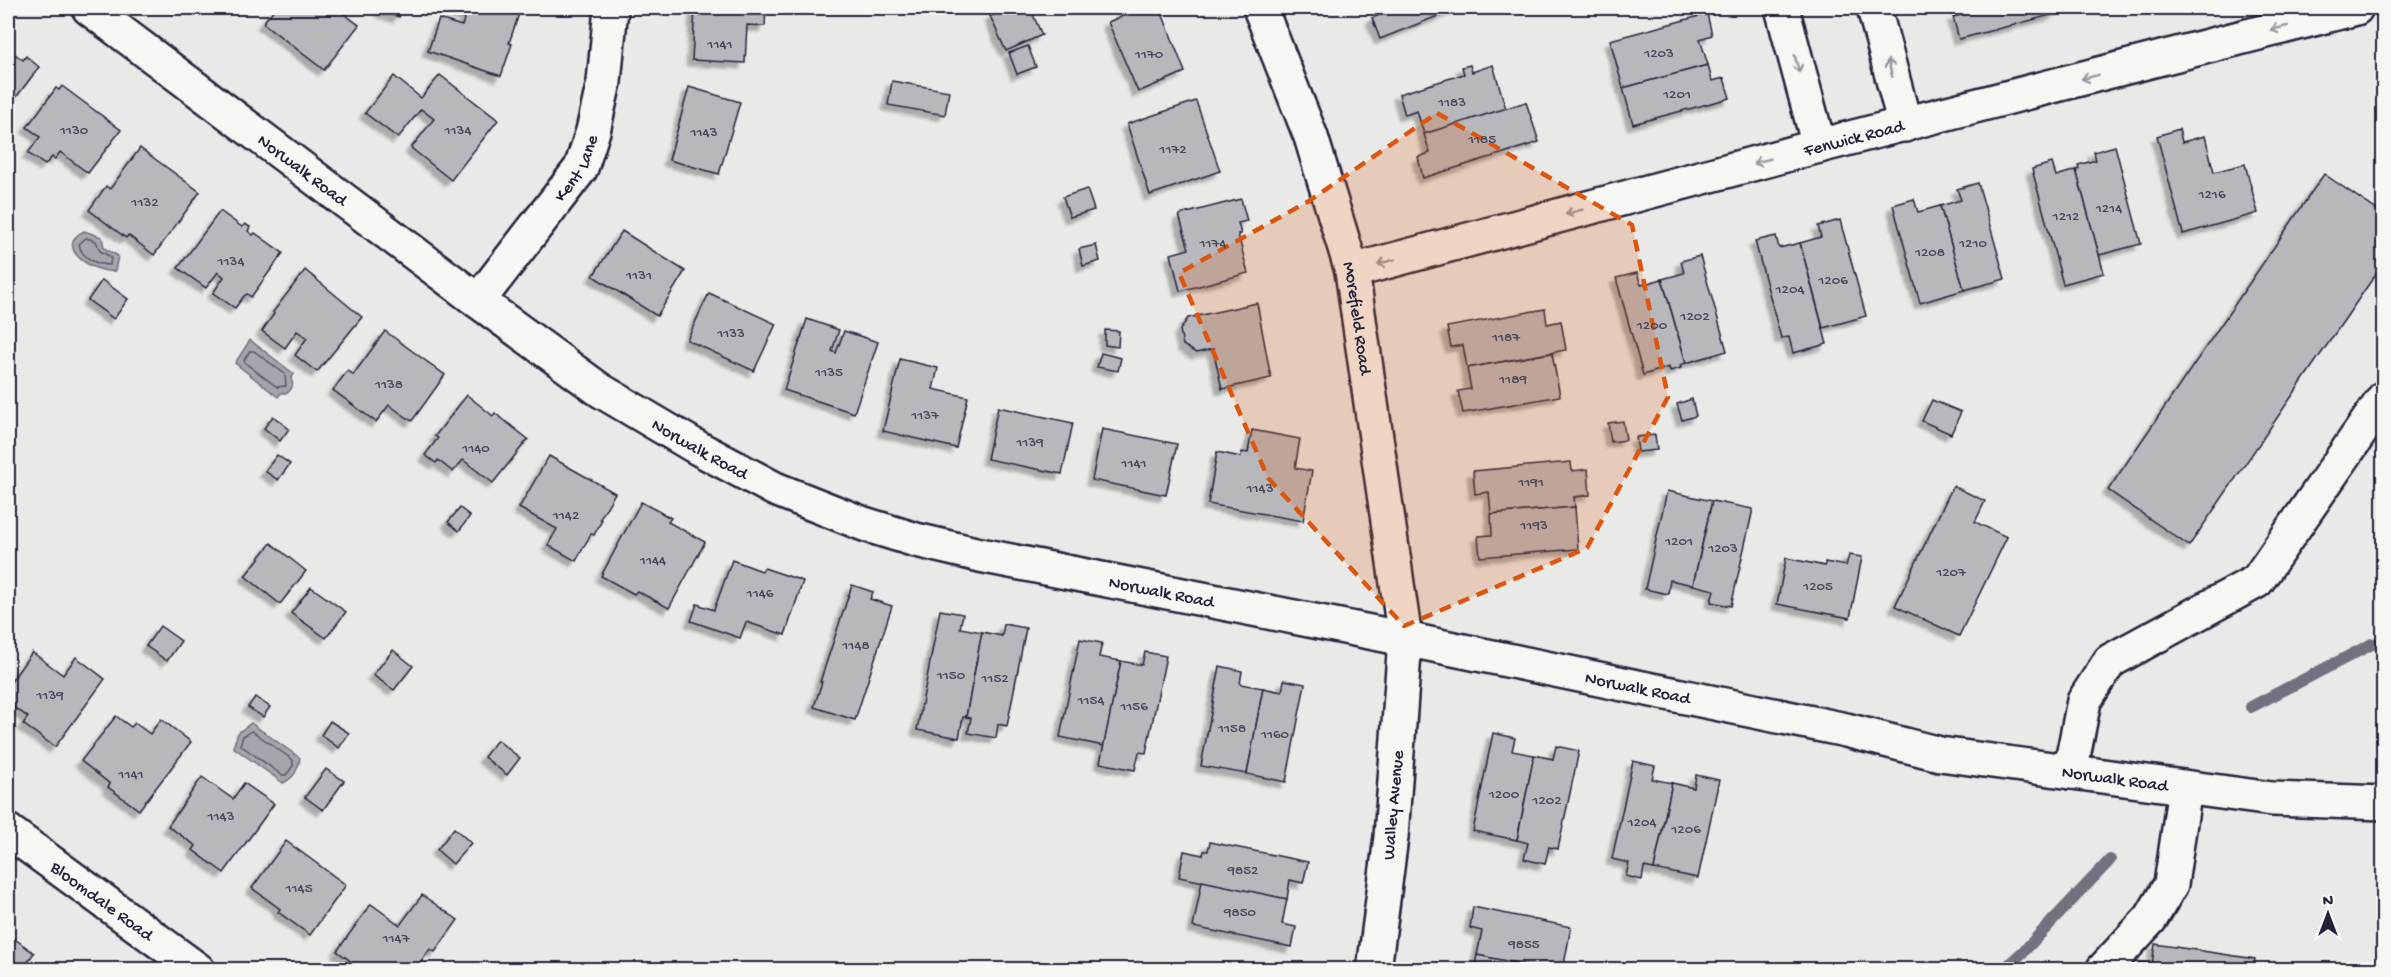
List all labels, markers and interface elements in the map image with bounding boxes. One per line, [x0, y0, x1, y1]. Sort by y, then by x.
one-way arrow [2270, 23, 2289, 35]
house number: 1141 [706, 36, 733, 54]
house number: 1203 [1643, 45, 1674, 63]
house number: 1170 [1134, 46, 1164, 64]
one-way arrow [1792, 54, 1803, 73]
one-way arrow [1883, 59, 1895, 78]
one-way arrow [2081, 72, 2100, 83]
house number: 1201 [1662, 86, 1691, 104]
house number: 1183 [1437, 94, 1466, 112]
street label: Fenwick Road [1801, 116, 1908, 163]
house number: 1130 [59, 122, 89, 140]
house number: 1134 [444, 122, 472, 140]
house number: 1143 [690, 124, 718, 142]
street label: Norwalk Road [253, 131, 352, 213]
house number: 1185 [1467, 131, 1496, 149]
street label: Kent Lane [551, 132, 604, 207]
house number: 1172 [1158, 141, 1187, 159]
one-way arrow [1753, 156, 1772, 167]
house number: 1216 [2197, 186, 2226, 204]
house number: 1132 [130, 194, 159, 212]
house number: 1214 [2095, 200, 2122, 218]
one-way arrow [1565, 206, 1584, 218]
house number: 1212 [2052, 208, 2079, 226]
house number: 1174 [1198, 235, 1227, 253]
house number: 1210 [1958, 235, 1987, 253]
house number: 1208 [1914, 244, 1945, 262]
house number: 1134 [217, 253, 245, 271]
one-way arrow [1377, 257, 1396, 269]
street label: Morefield Road [1337, 259, 1375, 378]
house number: 1131 [625, 267, 652, 285]
house number: 1206 [1817, 272, 1848, 290]
house number: 1204 [1774, 281, 1805, 299]
house number: 1202 [1679, 308, 1710, 326]
house number: 1200 [1636, 317, 1668, 335]
house number: 1133 [716, 325, 745, 343]
house number: 1187 [1491, 329, 1521, 347]
house number: 1135 [814, 364, 843, 382]
house number: 1189 [1498, 371, 1527, 389]
house number: 1138 [374, 376, 403, 394]
house number: 1137 [910, 407, 940, 425]
street label: Norwalk Road [647, 415, 752, 486]
house number: 1139 [1015, 434, 1044, 452]
house number: 1140 [461, 440, 490, 458]
house number: 1141 [1120, 455, 1147, 473]
house number: 1191 [1517, 474, 1544, 492]
house number: 1143 [1246, 480, 1274, 498]
house number: 1142 [552, 507, 579, 525]
house number: 1193 [1519, 517, 1548, 535]
house number: 1201 [1664, 533, 1693, 551]
house number: 1203 [1707, 540, 1738, 558]
house number: 1144 [639, 552, 666, 570]
house number: 1207 [1935, 564, 1967, 582]
street label: Norwalk Road [1107, 573, 1217, 614]
house number: 1205 [1802, 578, 1833, 596]
house number: 1146 [746, 585, 774, 603]
house number: 1148 [841, 637, 870, 655]
house number: 1150 [936, 667, 966, 685]
street label: Norwalk Road [1583, 668, 1693, 711]
house number: 1152 [980, 670, 1009, 688]
house number: 1139 [35, 687, 64, 705]
house number: 1154 [1076, 692, 1105, 710]
house number: 1156 [1119, 698, 1148, 716]
house number: 1158 [1217, 720, 1246, 738]
house number: 1160 [1260, 726, 1290, 744]
street label: Walley Avenue [1379, 749, 1410, 861]
street label: Norwalk Road [2060, 763, 2171, 798]
house number: 1141 [117, 766, 144, 784]
house number: 1200 [1488, 786, 1520, 804]
house number: 1202 [1531, 792, 1562, 810]
house number: 1143 [207, 808, 235, 826]
house number: 1204 [1626, 814, 1657, 832]
house number: 1206 [1670, 821, 1701, 839]
street label: Bloomdale Road [45, 857, 158, 947]
house number: 9852 [1227, 862, 1258, 880]
house number: 1145 [284, 880, 313, 898]
north arrow [2298, 884, 2358, 944]
text: N [2323, 893, 2334, 912]
house number: 9850 [1223, 904, 1257, 922]
house number: 1147 [381, 930, 411, 948]
house number: 9855 [1507, 936, 1540, 954]

